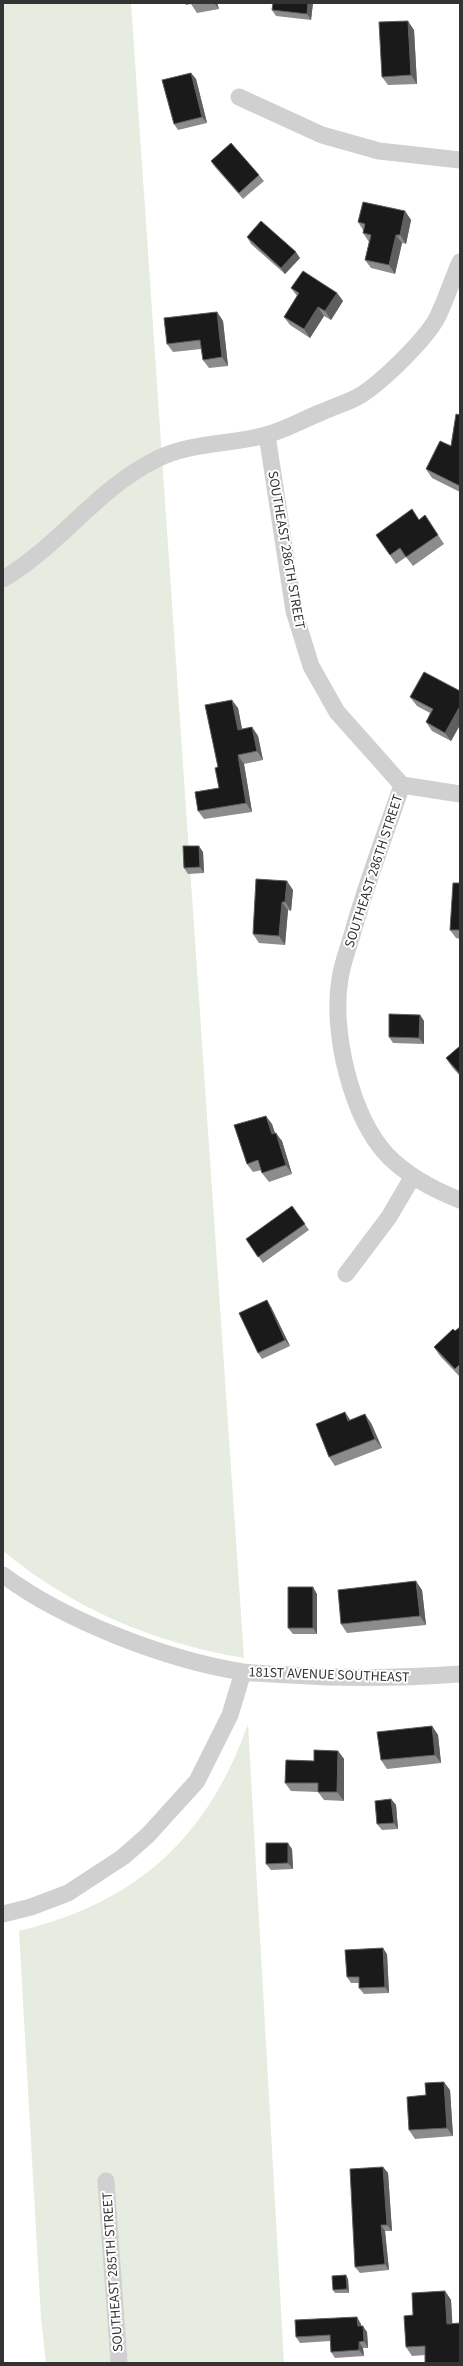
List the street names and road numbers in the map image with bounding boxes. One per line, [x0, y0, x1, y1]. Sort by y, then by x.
street label: SOUTHEAST 286TH STREET [262, 469, 310, 631]
street label: SOUTHEAST 286TH STREET [340, 791, 408, 950]
street label: 181ST AVENUE SOUTHEAST [248, 1662, 410, 1688]
street label: SOUTHEAST 285TH STREET [97, 2191, 129, 2353]

